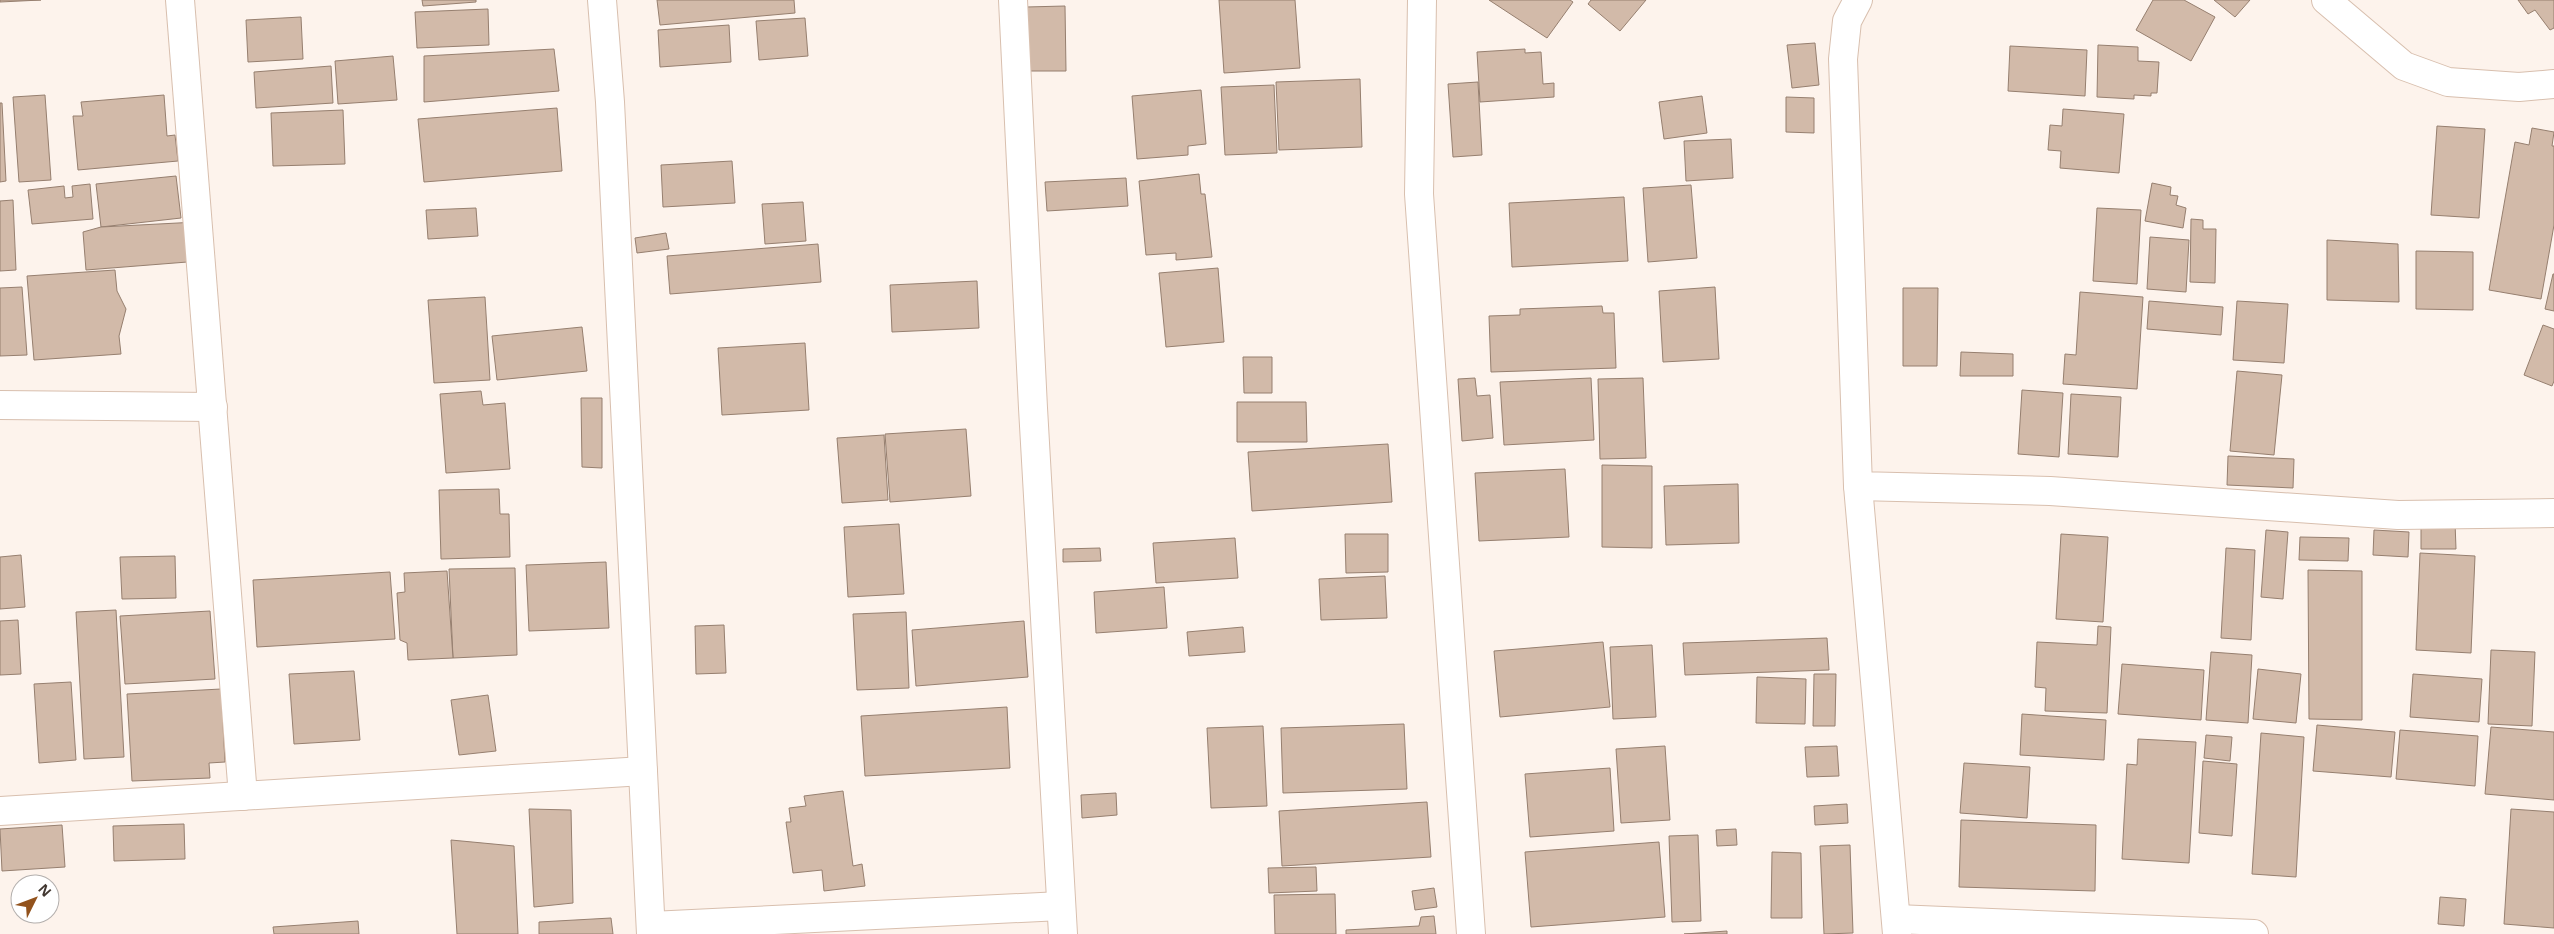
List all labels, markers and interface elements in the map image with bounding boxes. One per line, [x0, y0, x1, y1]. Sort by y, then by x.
north arrow [10, 874, 60, 924]
text: N [34, 879, 56, 901]

